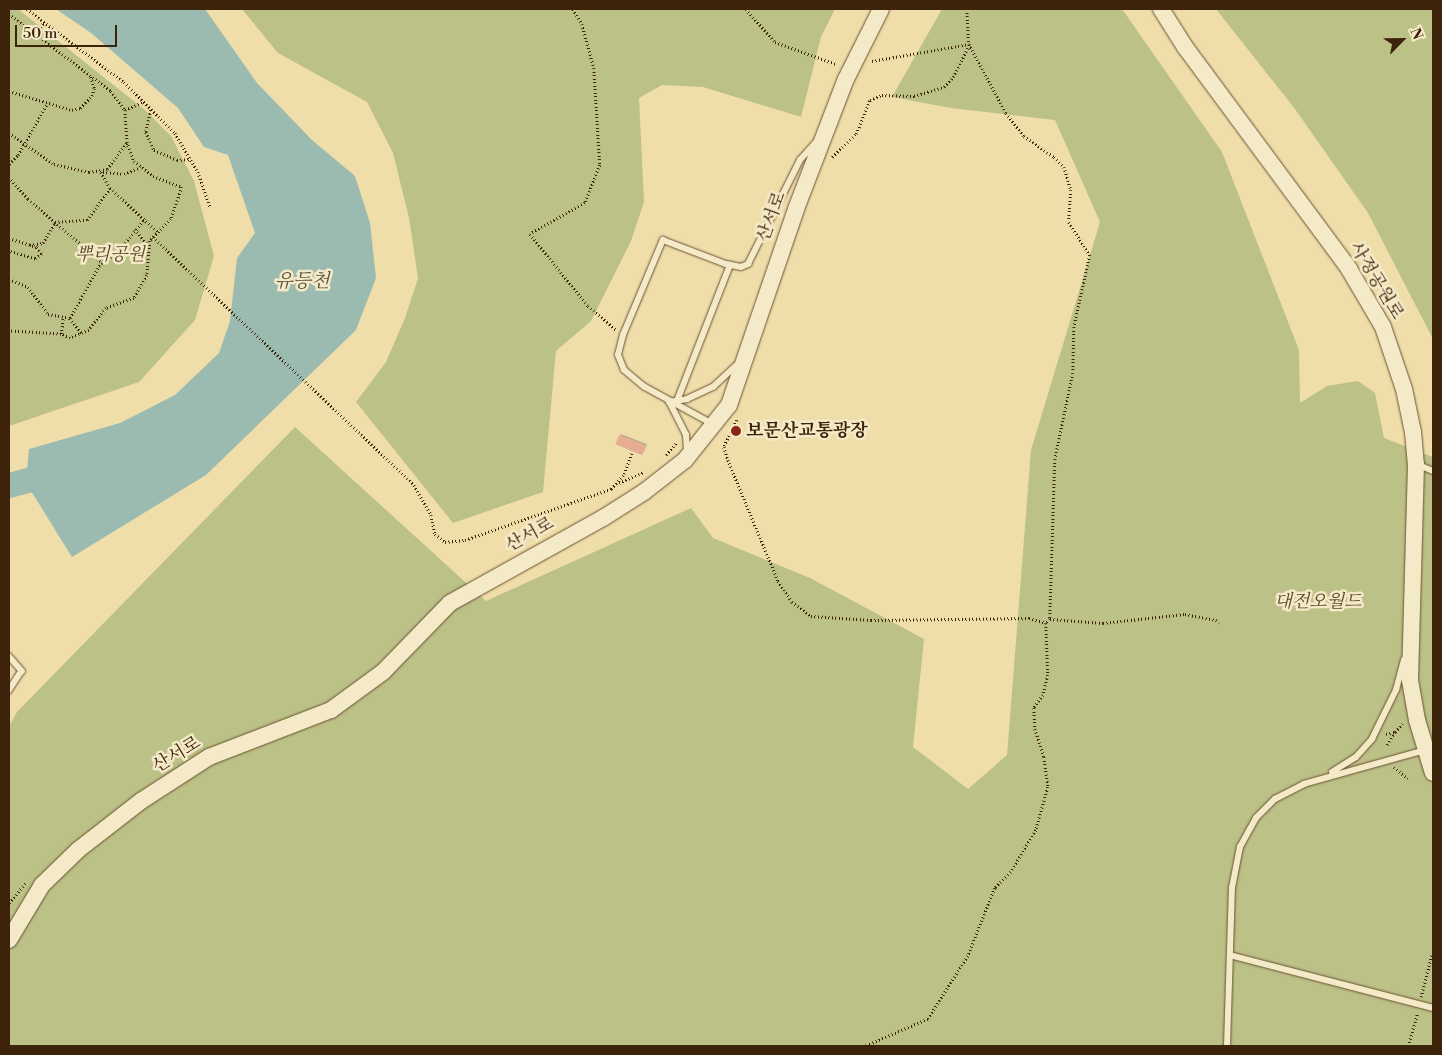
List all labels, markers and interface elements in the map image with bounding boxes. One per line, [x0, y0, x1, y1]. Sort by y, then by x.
scale bar [18, 15, 120, 47]
north arrow [1377, 15, 1427, 65]
text: 50 m [23, 24, 57, 43]
text: N [1405, 26, 1426, 43]
street label: 산서로 [753, 189, 791, 245]
street label: 사정공원로 [1344, 238, 1408, 324]
park label: 뿌리공원 [75, 244, 145, 266]
water label: 유등천 [274, 271, 330, 293]
place label: 보문산교통광장 [746, 420, 868, 442]
marker: 보문산교통광장 [730, 425, 742, 437]
street label: 산서로 [502, 513, 558, 557]
park label: 대전오월드 [1275, 591, 1361, 613]
street label: 산서로 [149, 732, 205, 778]

